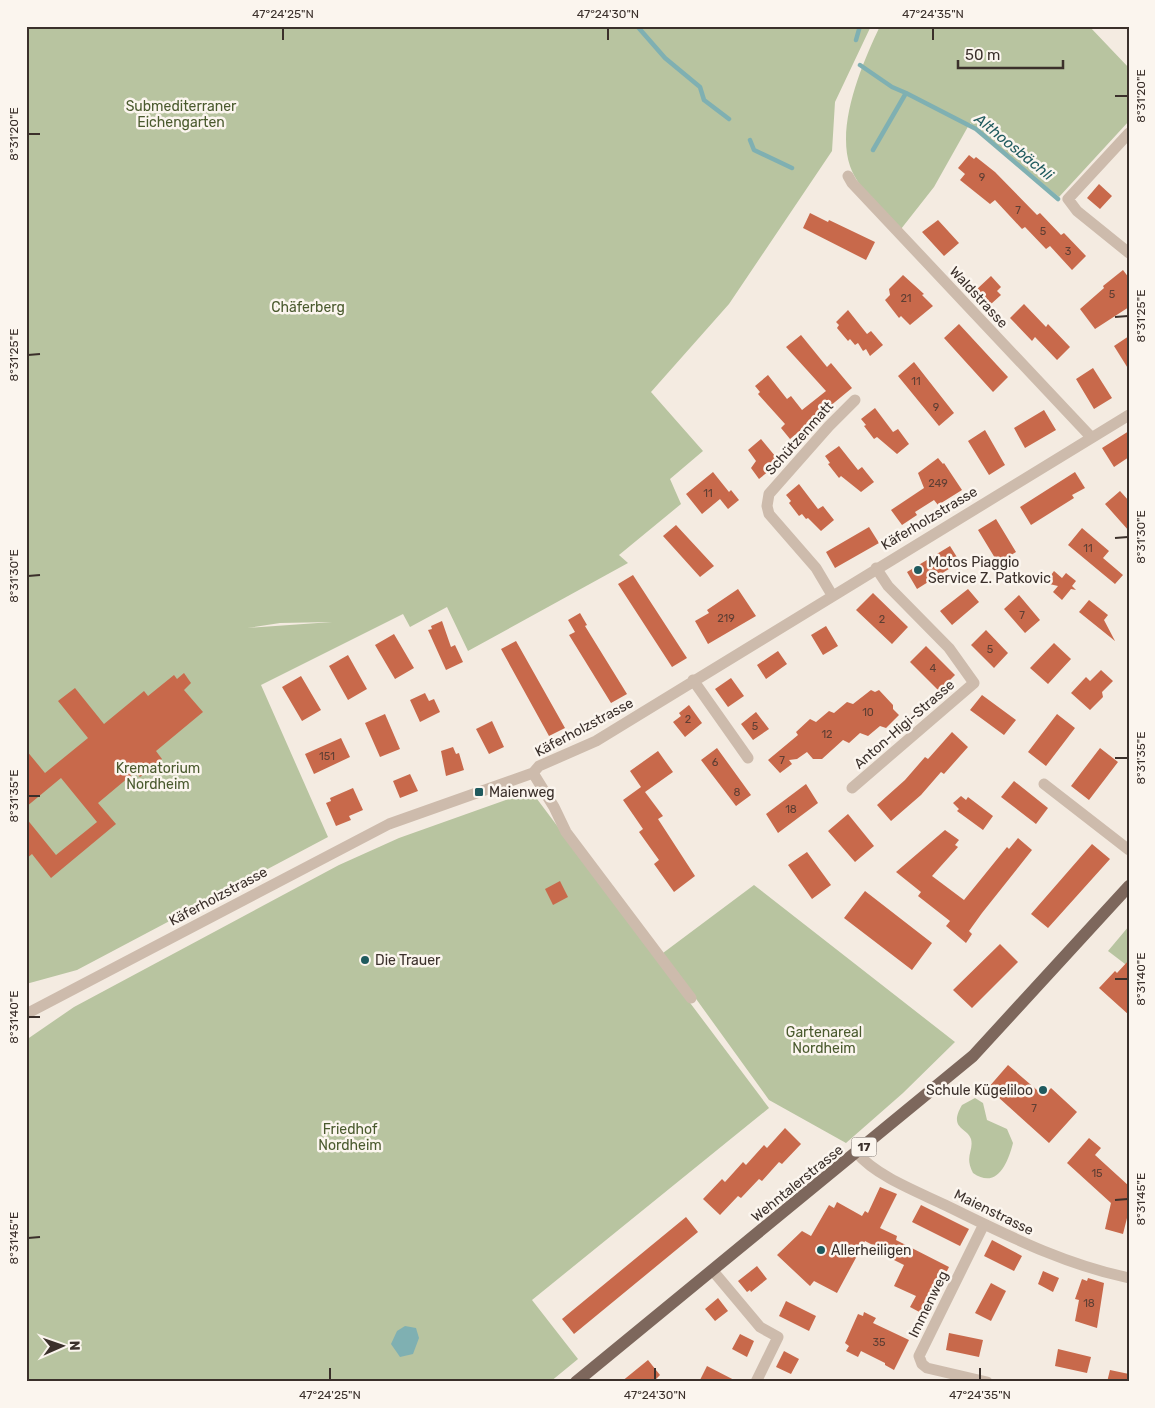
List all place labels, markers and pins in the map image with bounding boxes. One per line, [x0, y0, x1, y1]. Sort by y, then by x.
place label: Motos Piaggio Service Z. Patkovic [928, 554, 1051, 587]
marker: Motos Piaggio Service Z. Patkovic [912, 564, 924, 576]
place label: Maienweg [489, 784, 555, 801]
marker: Maienweg [473, 786, 485, 798]
place label: Die Trauer [375, 952, 441, 969]
marker: Die Trauer [359, 954, 371, 966]
place label: Schule Kügeliloo [926, 1082, 1033, 1099]
marker: Schule Kügeliloo [1037, 1084, 1049, 1096]
place label: Allerheiligen [831, 1242, 912, 1259]
marker: Allerheiligen [815, 1244, 827, 1256]

